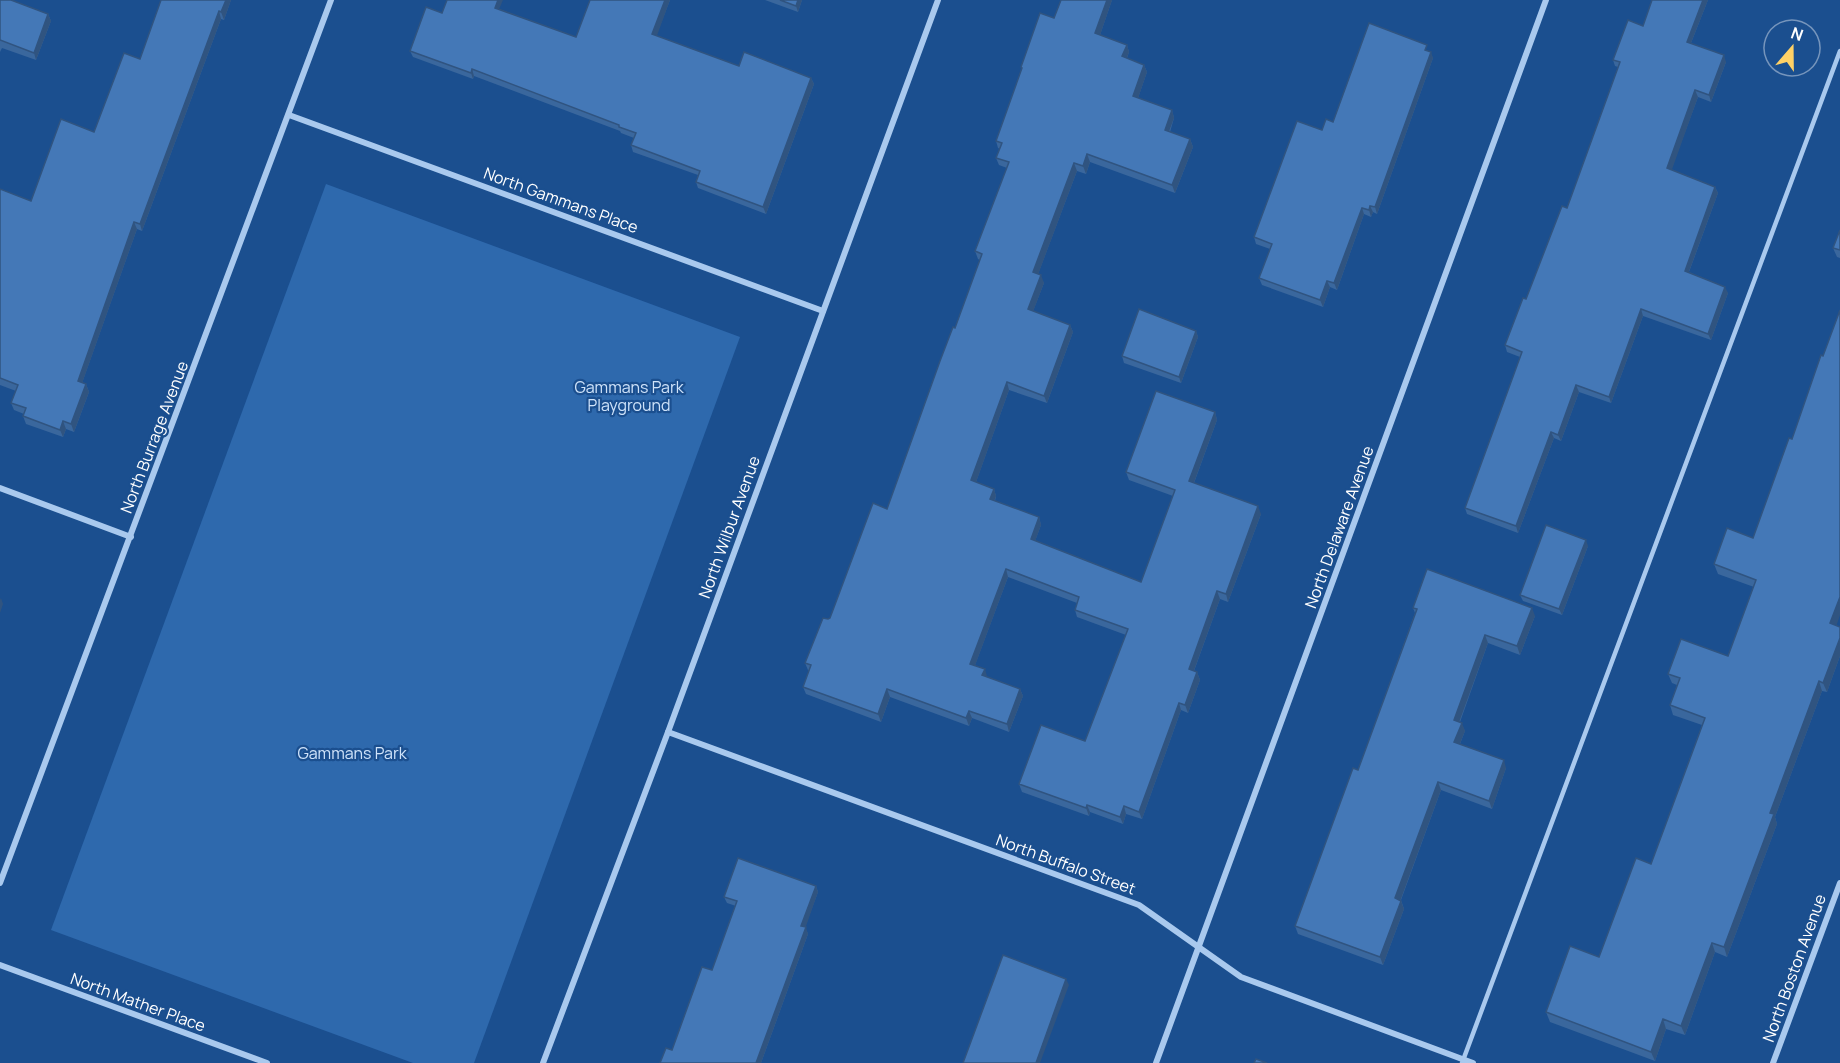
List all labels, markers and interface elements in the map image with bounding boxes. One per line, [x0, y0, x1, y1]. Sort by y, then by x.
north arrow [1762, 18, 1822, 78]
text: N [1788, 22, 1806, 46]
street label: North Gammans Place [481, 162, 641, 238]
street label: North Burrage Avenue [115, 358, 193, 516]
park label: Gammans Park Playground [574, 376, 685, 416]
street label: North Delaware Avenue [1299, 443, 1379, 611]
street label: North Wilbur Avenue [693, 453, 765, 601]
park label: Gammans Park [297, 742, 408, 764]
street label: North Buffalo Street [993, 828, 1139, 900]
street label: North Boston Avenue [1757, 891, 1831, 1045]
street label: North Mather Place [67, 967, 209, 1037]

